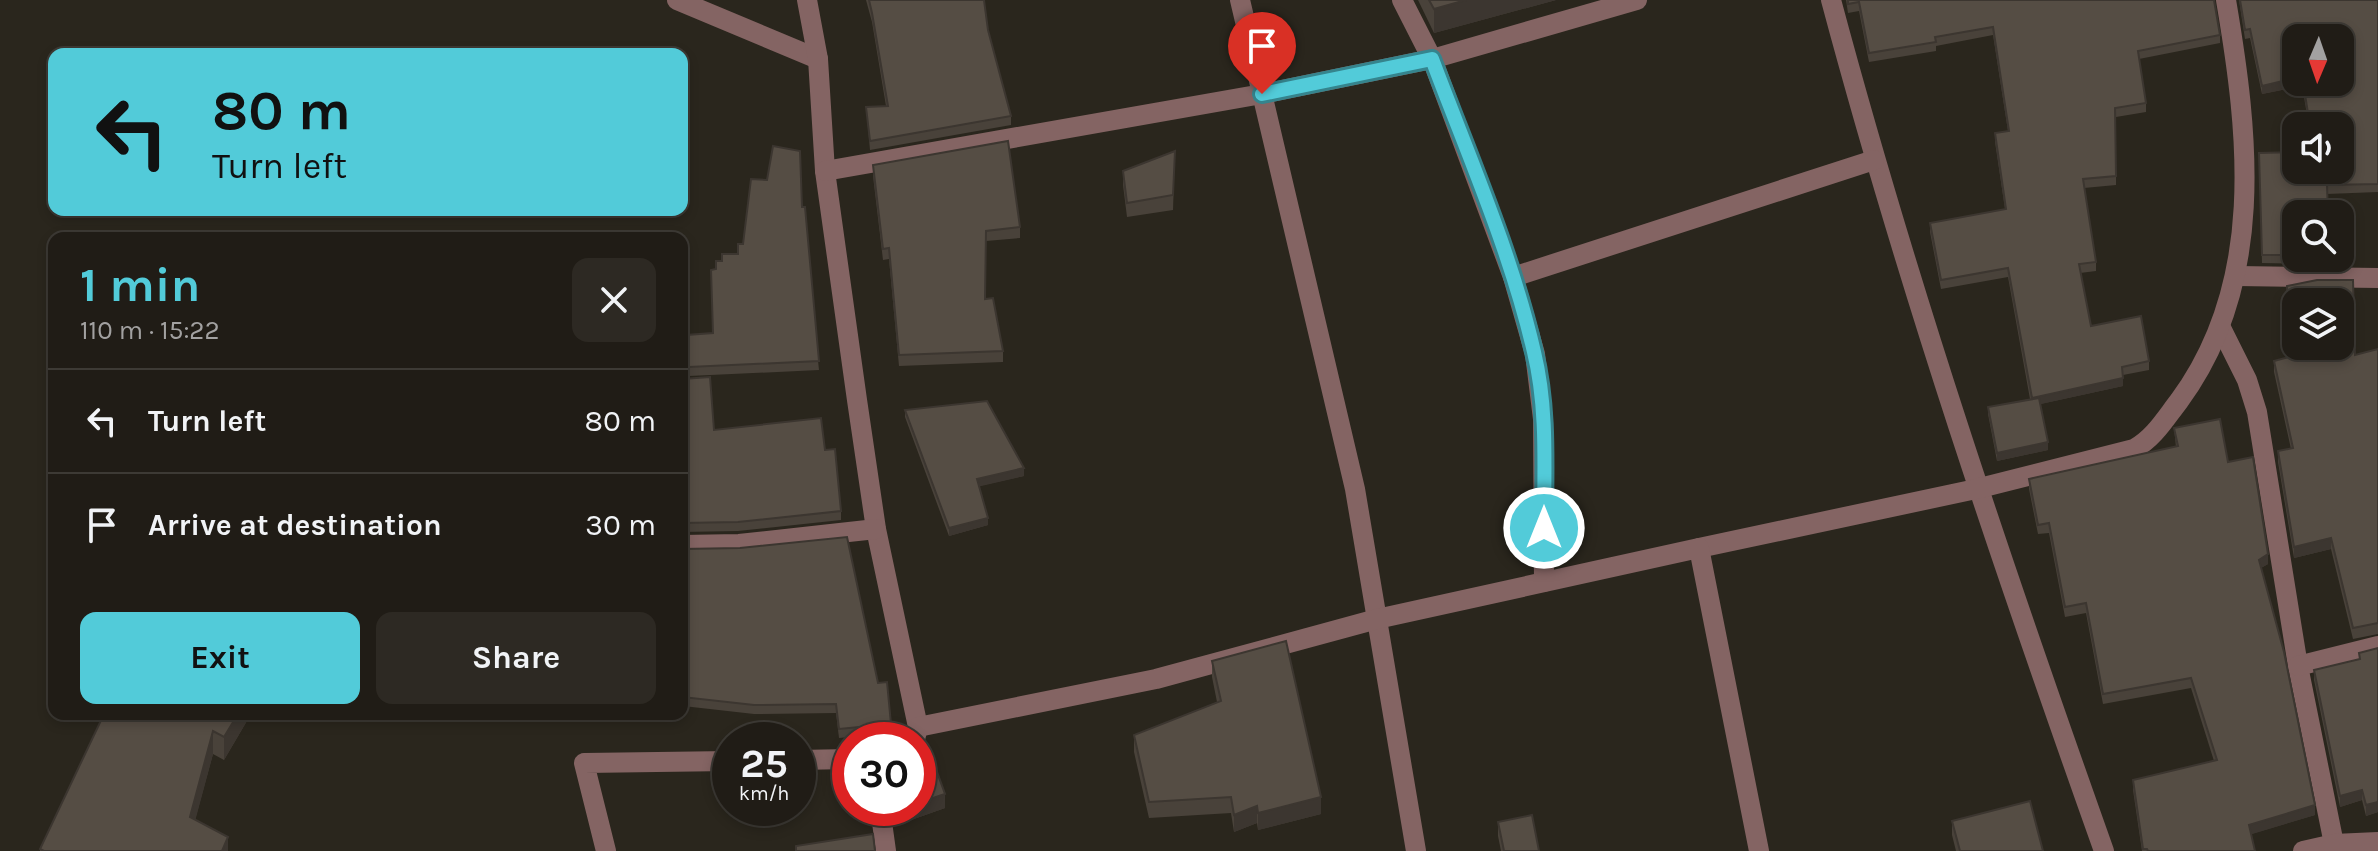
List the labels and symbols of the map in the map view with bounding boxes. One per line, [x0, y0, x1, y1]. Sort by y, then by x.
pin [1228, 12, 1296, 94]
north arrow [2282, 24, 2354, 96]
position arrow [1502, 486, 1586, 570]
speed limit sign: 30 [832, 722, 936, 826]

